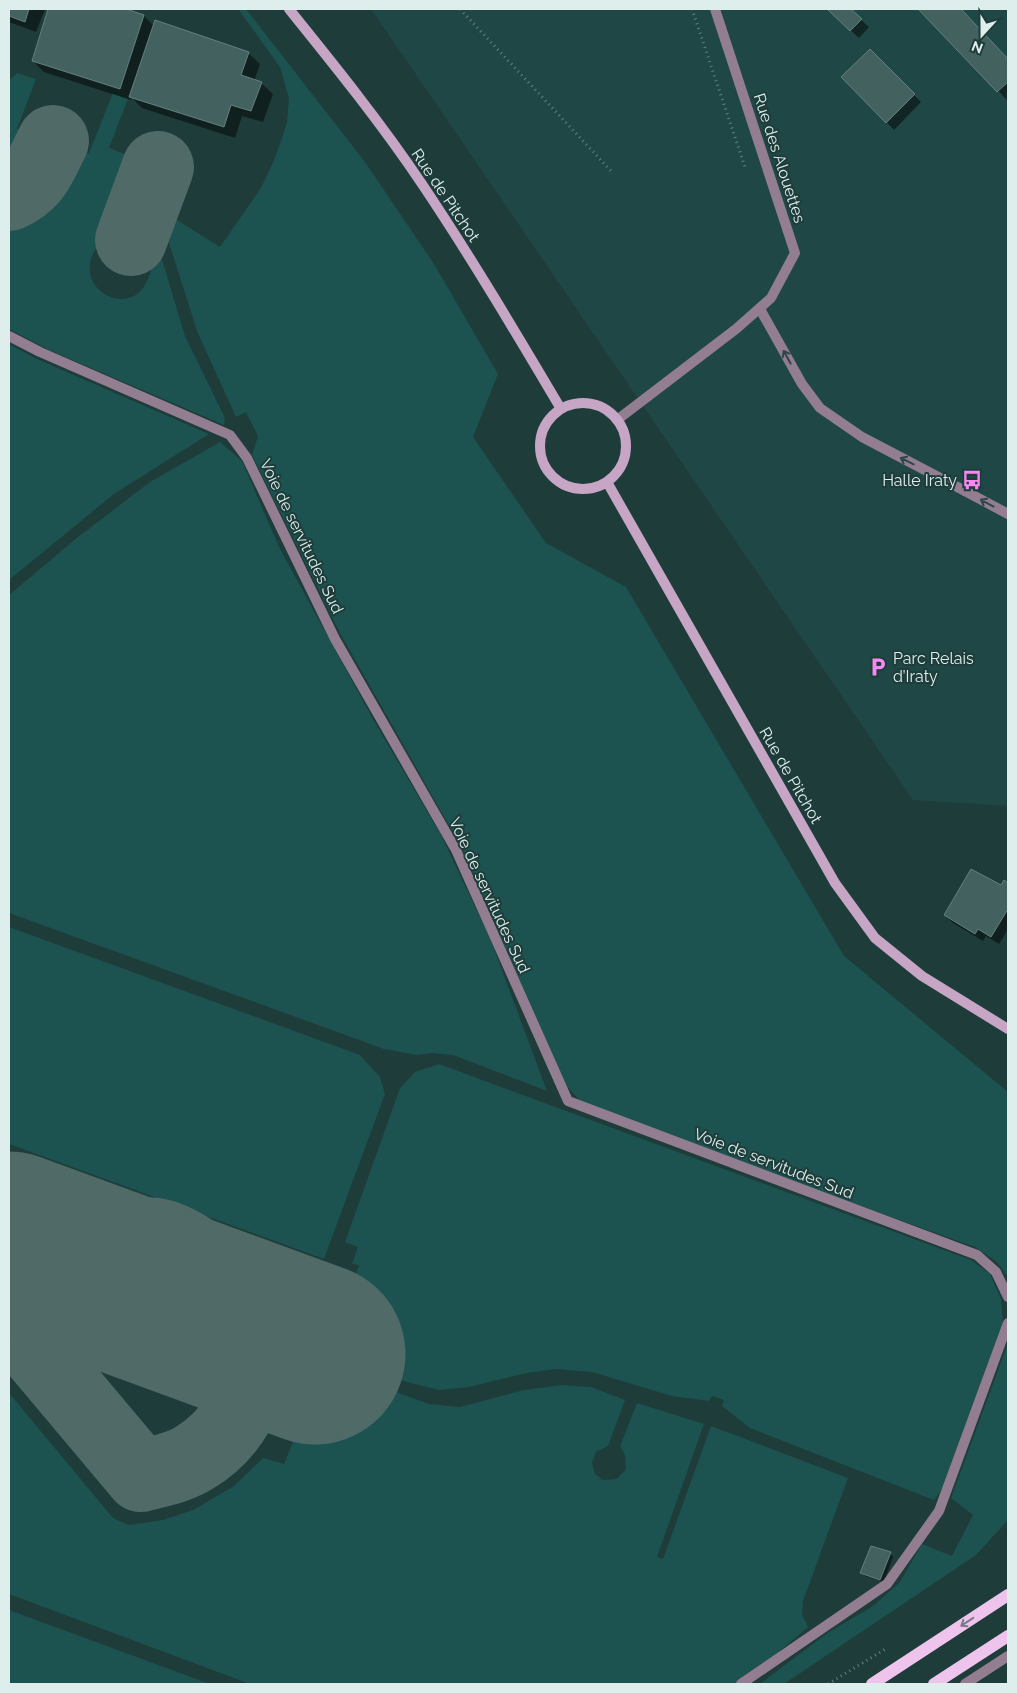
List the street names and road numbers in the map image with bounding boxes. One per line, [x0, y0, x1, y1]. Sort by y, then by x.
street label: Rue des Alouettes [750, 91, 810, 226]
street label: Rue de Pitchot [407, 145, 484, 246]
street label: Voie de servitudes Sud [256, 456, 347, 617]
street label: Rue de Pitchot [755, 724, 826, 827]
street label: Voie de servitudes Sud [445, 814, 534, 976]
street label: Voie de servitudes Sud [691, 1124, 856, 1203]

